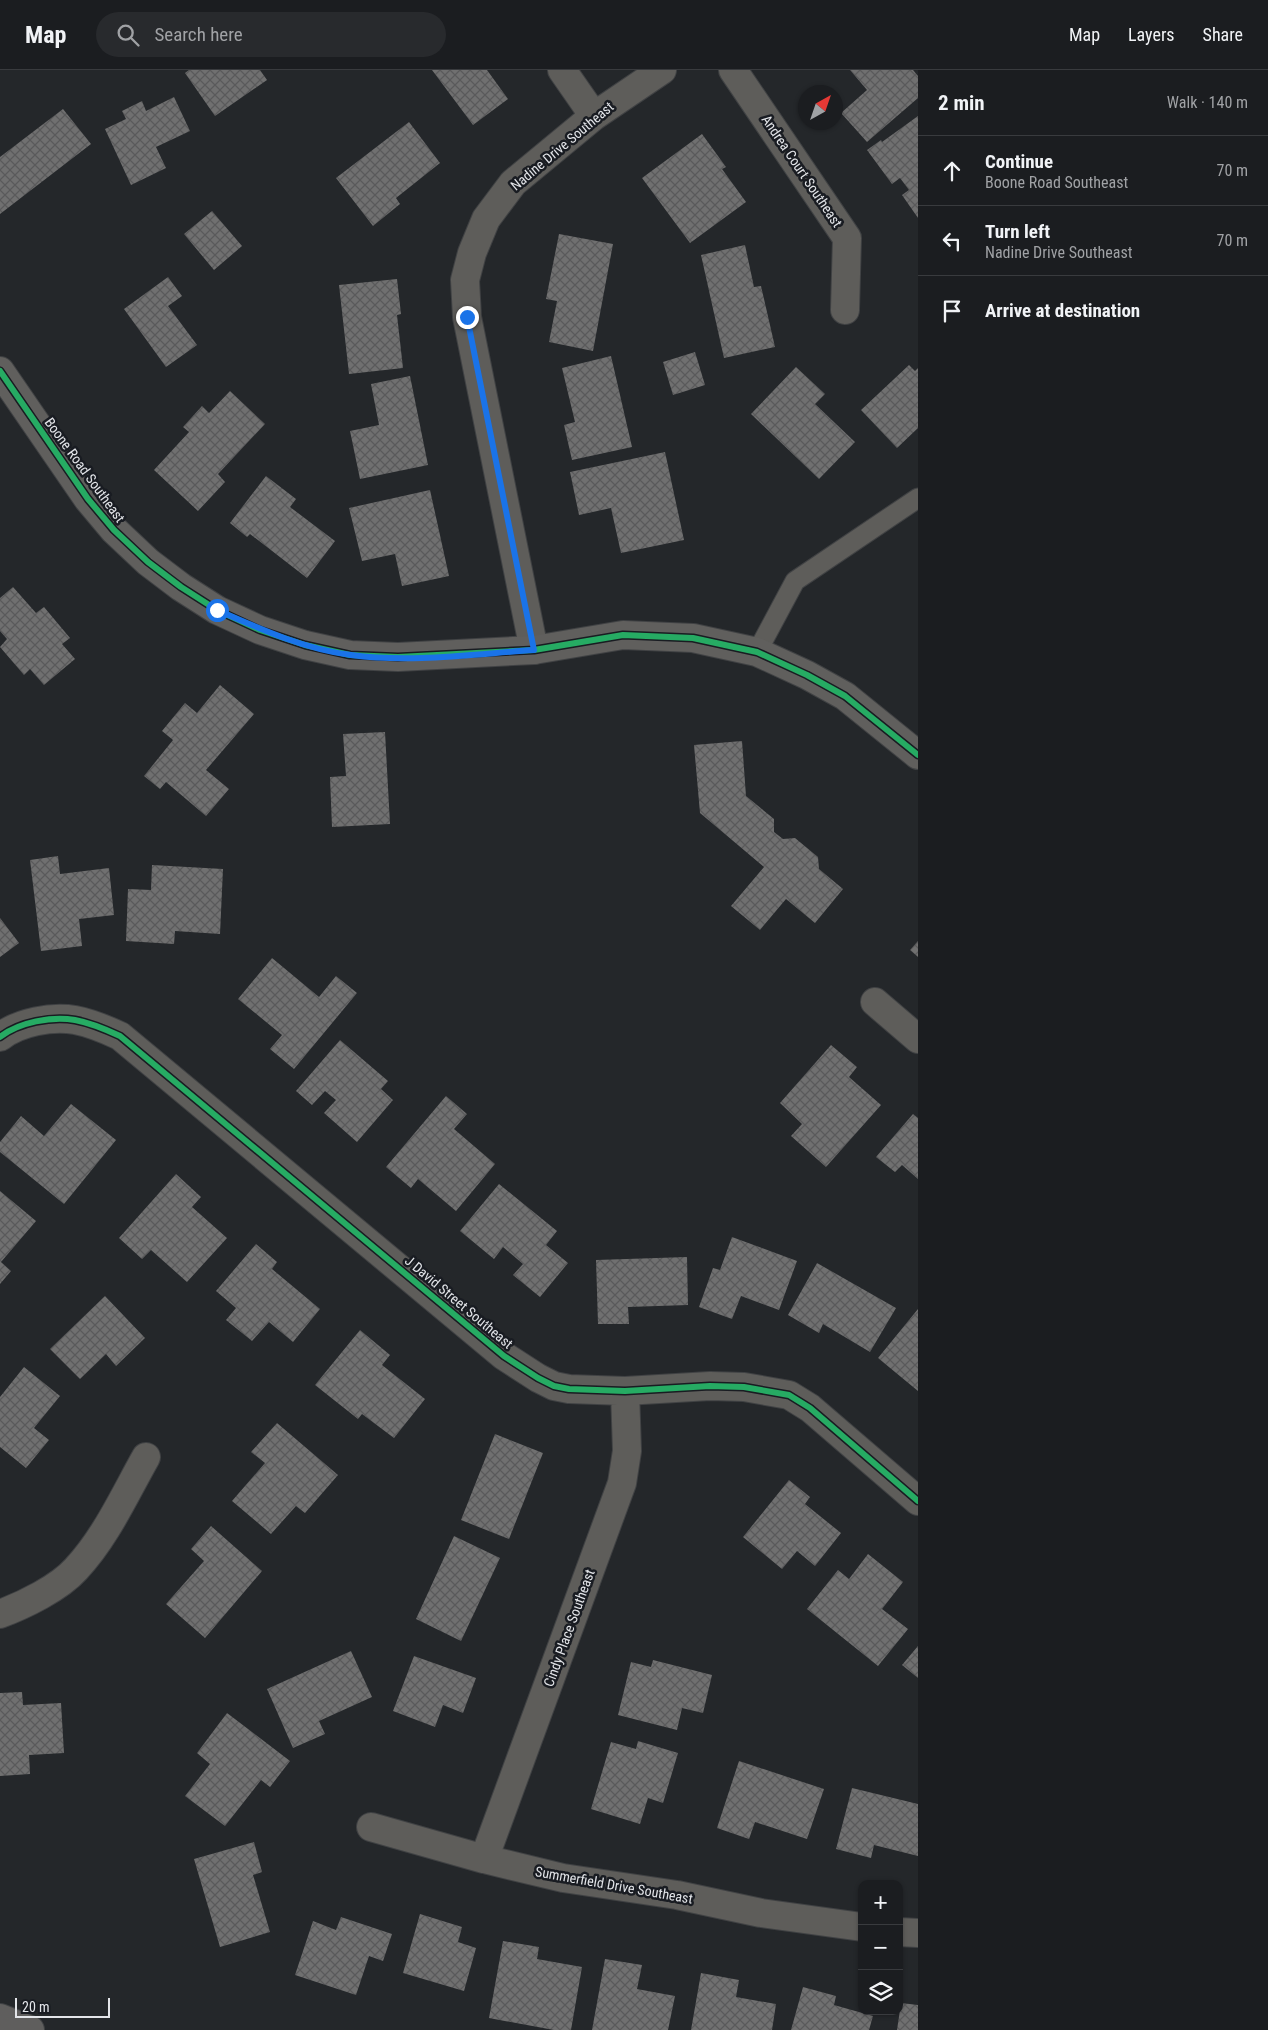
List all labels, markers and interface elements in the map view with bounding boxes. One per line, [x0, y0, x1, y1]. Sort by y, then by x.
search box [96, 12, 446, 57]
text: Map [25, 21, 66, 49]
icon: search [114, 21, 142, 49]
text: Search here [154, 23, 243, 46]
text: Map [1069, 24, 1100, 45]
text: Layers [1128, 24, 1175, 45]
text: Share [1203, 24, 1243, 45]
north arrow [798, 85, 843, 130]
text: 2 min [938, 91, 985, 115]
text: Walk · 140 m [1167, 93, 1248, 112]
street label: Nadine Drive Southeast [507, 98, 617, 194]
street label: Andrea Court Southeast [758, 112, 846, 230]
text: Continue [985, 150, 1053, 173]
icon: ahead [938, 157, 966, 185]
text: 70 m [1216, 161, 1248, 180]
text: Boone Road Southeast [985, 173, 1128, 192]
text: Turn left [985, 220, 1050, 243]
icon: left [938, 227, 966, 255]
text: 70 m [1216, 231, 1248, 250]
text: Nadine Drive Southeast [985, 243, 1132, 262]
icon: arrive [938, 297, 966, 325]
text: Arrive at destination [985, 299, 1140, 322]
route end [456, 306, 479, 329]
street label: Boone Road Southeast [42, 415, 128, 525]
route start [206, 599, 229, 622]
street label: J David Street Southeast [402, 1252, 516, 1352]
street label: Cindy Place Southeast [540, 1567, 598, 1689]
street label: Summerfield Drive Southeast [534, 1863, 694, 1907]
map controls [858, 1880, 903, 2015]
button: + [858, 1880, 903, 1925]
button: − [858, 1925, 903, 1970]
button: layers [858, 1970, 903, 2015]
scale bar [15, 1995, 110, 2018]
text: 20 m [22, 1999, 50, 2015]

